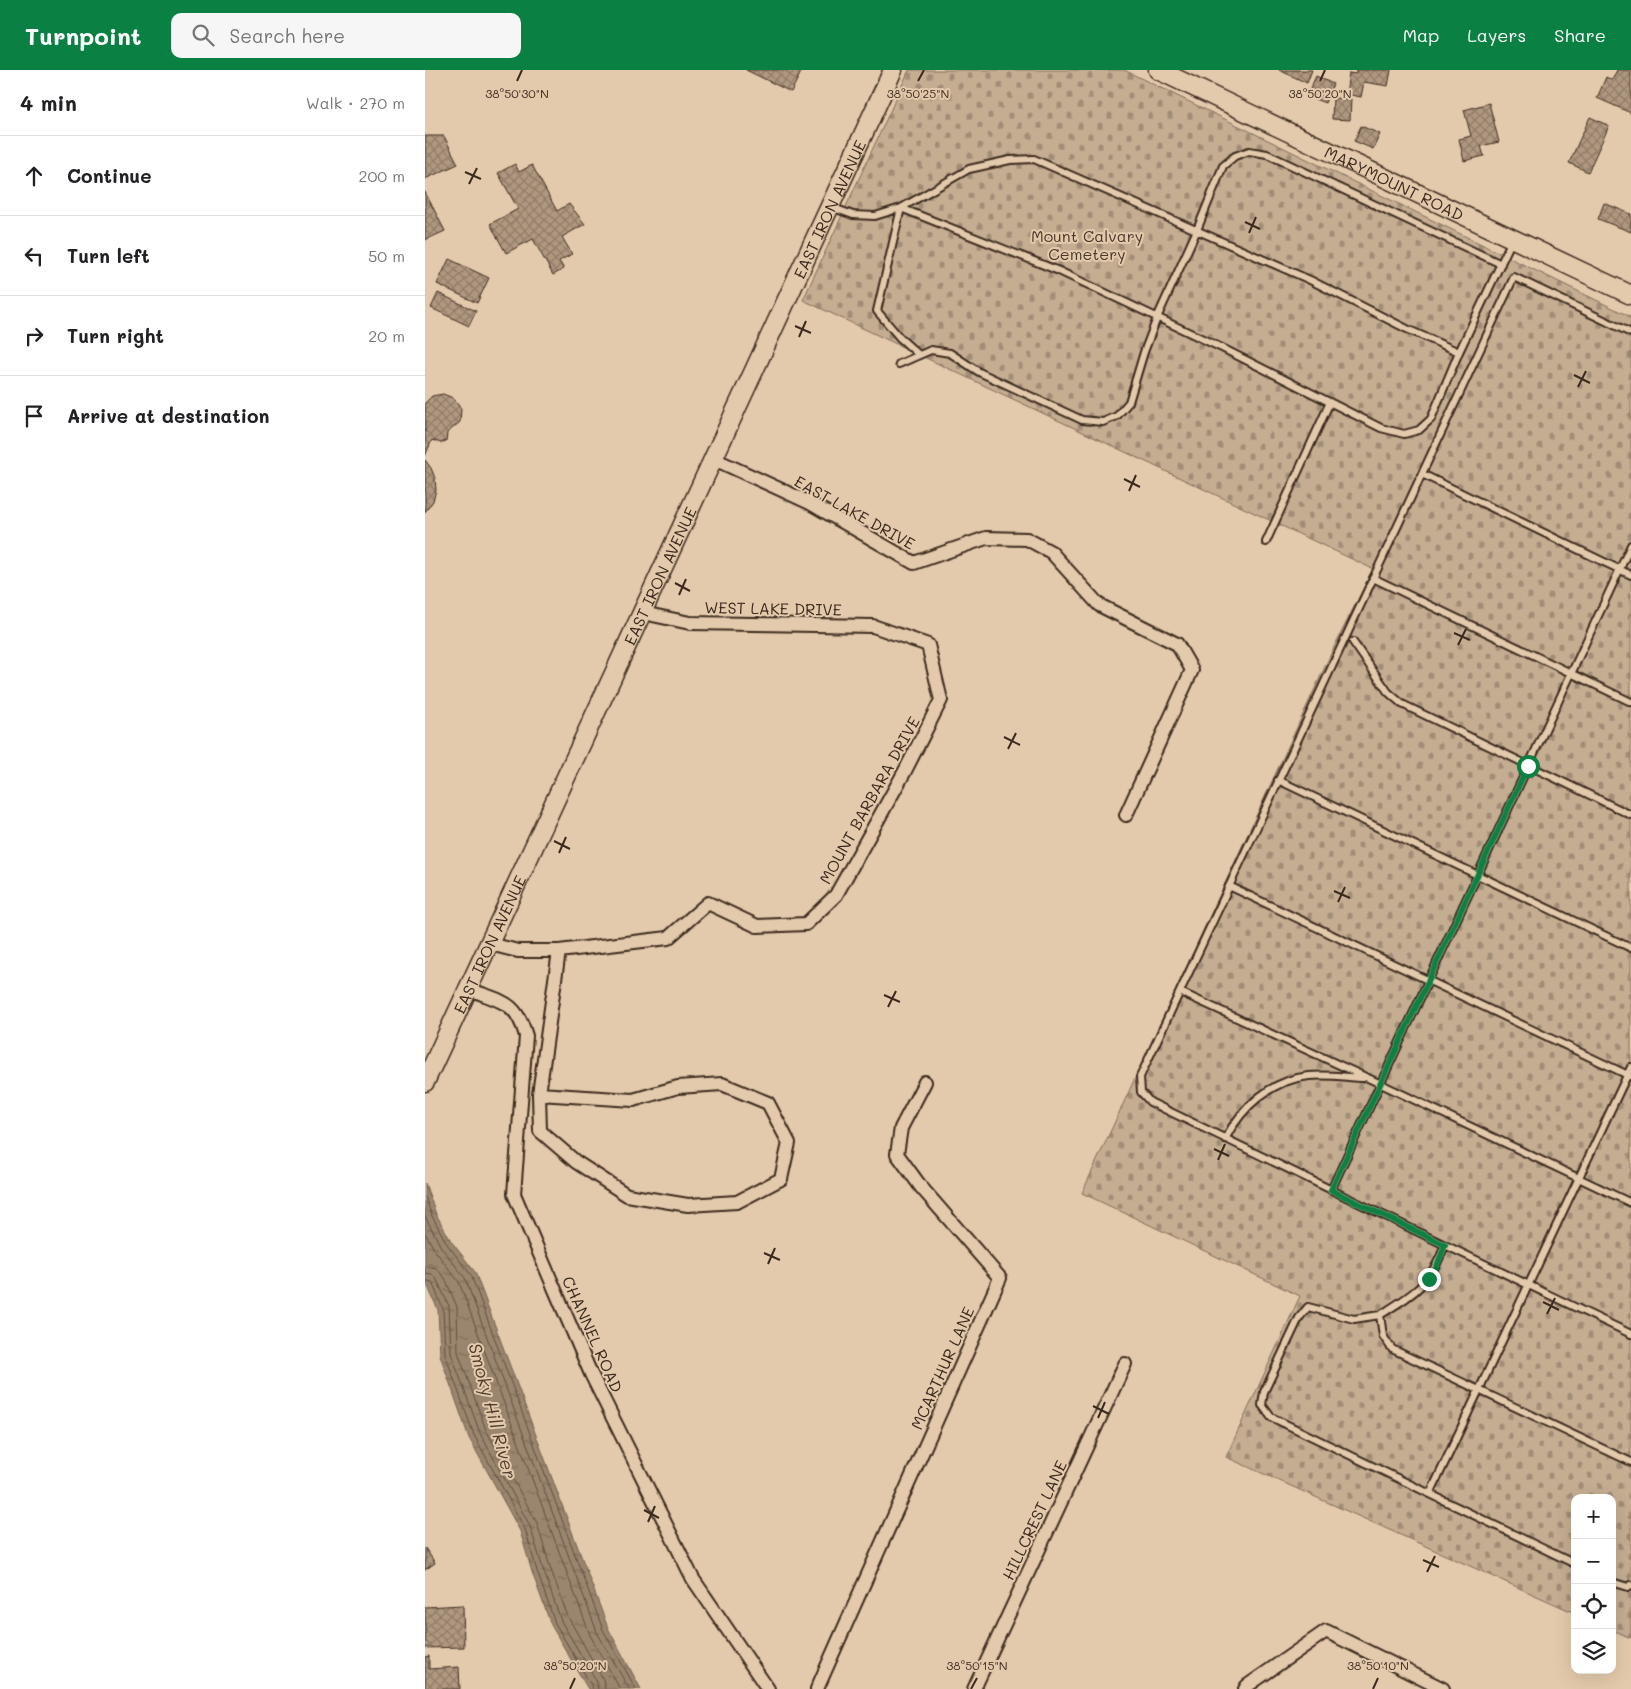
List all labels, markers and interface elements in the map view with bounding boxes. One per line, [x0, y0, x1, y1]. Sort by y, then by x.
search box [171, 13, 521, 58]
text: Turnpoint [25, 20, 141, 51]
icon: search [189, 21, 217, 49]
text: Search here [229, 23, 345, 48]
text: Map [1403, 23, 1439, 47]
text: Layers [1467, 23, 1526, 47]
text: Share [1554, 23, 1606, 47]
text: 38°50'30"N [485, 85, 549, 101]
text: 38°50'25"N [887, 85, 949, 101]
text: 38°50'20"N [1288, 85, 1352, 101]
text: 4 min [20, 89, 77, 116]
text: Walk · 270 m [306, 92, 405, 113]
street label: EAST IRON AVENUE [788, 136, 870, 281]
street label: MARYMOUNT ROAD [1322, 140, 1468, 225]
icon: ahead [20, 162, 48, 190]
text: Continue [67, 163, 152, 188]
text: 200 m [358, 165, 405, 186]
park label: Mount Calvary Cemetery [1031, 225, 1143, 264]
icon: left [20, 242, 48, 270]
text: Turn left [67, 243, 150, 268]
text: 50 m [368, 245, 405, 266]
icon: right [20, 322, 48, 350]
text: Turn right [67, 323, 164, 348]
text: 20 m [368, 325, 405, 346]
icon: arrive [20, 402, 48, 430]
text: Arrive at destination [67, 403, 270, 428]
street label: EAST LAKE DRIVE [791, 470, 919, 554]
street label: EAST IRON AVENUE [618, 503, 700, 648]
street label: WEST LAKE DRIVE [704, 596, 842, 620]
street label: MOUNT BARBARA DRIVE [814, 713, 924, 887]
route start [1517, 755, 1540, 778]
street label: EAST IRON AVENUE [448, 872, 530, 1017]
route end [1418, 1268, 1441, 1291]
street label: CHANNEL ROAD [558, 1273, 628, 1395]
street label: MCARTHUR LANE [905, 1303, 979, 1433]
water label: Smoky Hill River [463, 1340, 523, 1482]
street label: HILLCREST LANE [997, 1457, 1071, 1583]
map controls [1571, 1494, 1616, 1674]
button: + [1571, 1494, 1616, 1539]
button: − [1571, 1539, 1616, 1584]
button: locate [1571, 1584, 1616, 1629]
button: layers [1571, 1629, 1616, 1674]
text: 38°50'20"N [543, 1657, 607, 1673]
text: 38°50'15"N [946, 1657, 1008, 1673]
text: 38°50'10"N [1347, 1657, 1409, 1673]

